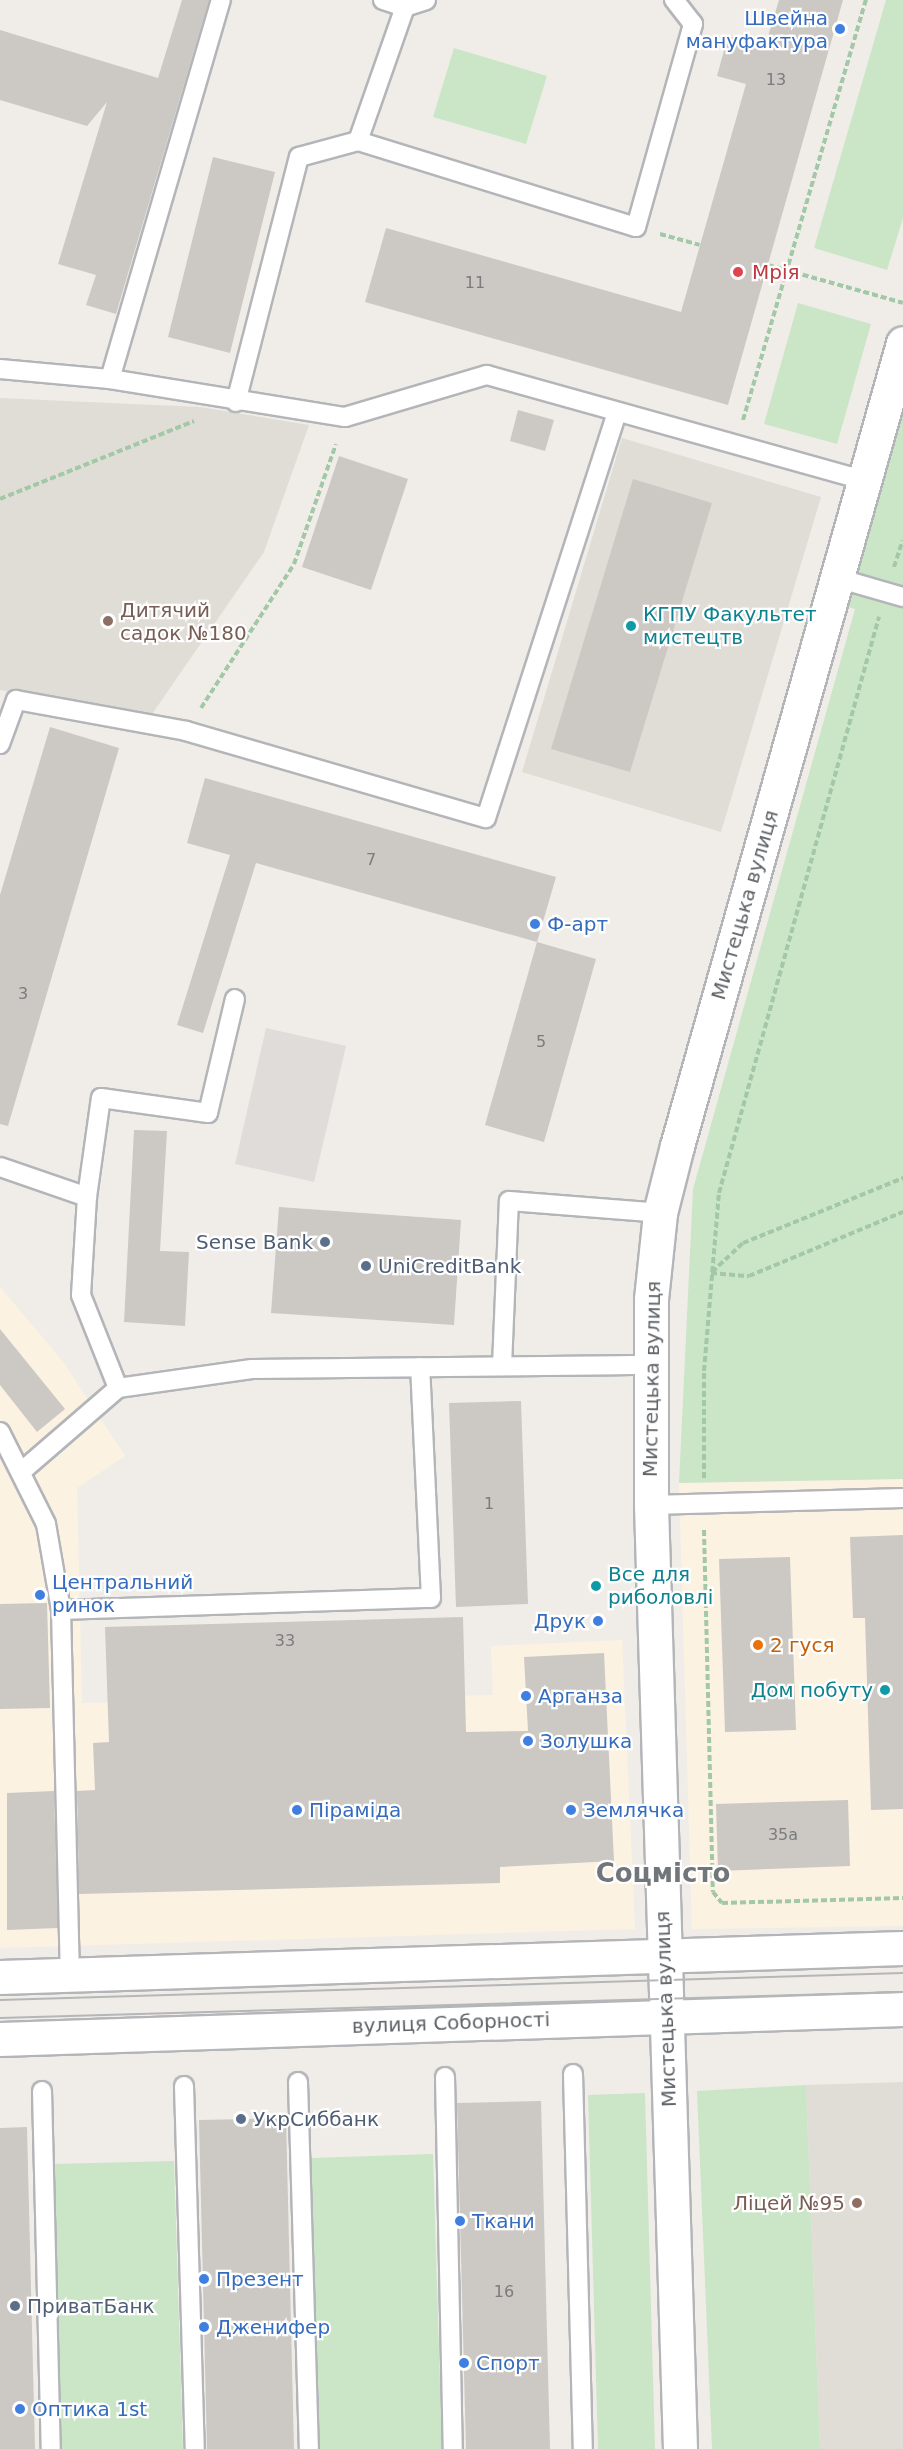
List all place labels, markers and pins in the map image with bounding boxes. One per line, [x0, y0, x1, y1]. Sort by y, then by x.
place label: Швейна мануфактура [686, 6, 828, 53]
marker: Швейна мануфактура [833, 22, 847, 36]
place label: Мрія [752, 260, 800, 284]
marker: Мрія [729, 263, 747, 281]
place label: Дитячий садок №180 [120, 598, 247, 645]
place label: КГПУ Факультет мистецтв [643, 602, 817, 649]
marker: Дитячий садок №180 [101, 614, 115, 628]
marker: КГПУ Факультет мистецтв [624, 619, 638, 633]
place label: Ф-арт [547, 912, 608, 936]
marker: Ф-арт [528, 917, 542, 931]
place label: Sense Bank [196, 1230, 313, 1254]
marker: Sense Bank [318, 1235, 332, 1249]
place label: UniCreditBank [378, 1254, 521, 1278]
marker: UniCreditBank [359, 1259, 373, 1273]
place label: Все для риболовлі [608, 1562, 713, 1609]
place label: Центральний ринок [52, 1571, 193, 1618]
marker: Все для риболовлі [589, 1579, 603, 1593]
marker: Центральний ринок [33, 1588, 47, 1602]
place label: Друк [534, 1609, 586, 1633]
marker: Друк [591, 1614, 605, 1628]
place label: 2 гуся [770, 1633, 834, 1657]
marker: 2 гуся [751, 1638, 765, 1652]
place label: Дом побуту [751, 1678, 873, 1702]
marker: Дом побуту [878, 1683, 892, 1697]
place label: Арганза [538, 1684, 623, 1708]
marker: Арганза [519, 1689, 533, 1703]
place label: Золушка [540, 1729, 632, 1753]
marker: Золушка [521, 1734, 535, 1748]
place label: Піраміда [309, 1798, 401, 1822]
place label: Землячка [583, 1798, 684, 1822]
marker: Піраміда [290, 1803, 304, 1817]
marker: Землячка [564, 1803, 578, 1817]
place label: УкрСиббанк [253, 2107, 379, 2131]
marker: УкрСиббанк [234, 2112, 248, 2126]
place label: Ліцей №95 [733, 2191, 845, 2215]
marker: Ліцей №95 [850, 2196, 864, 2210]
place label: Ткани [472, 2209, 535, 2233]
marker: Ткани [453, 2214, 467, 2228]
place label: Презент [216, 2267, 304, 2291]
marker: Презент [197, 2272, 211, 2286]
place label: ПриватБанк [27, 2294, 155, 2318]
marker: ПриватБанк [8, 2299, 22, 2313]
place label: Дженифер [216, 2315, 330, 2339]
marker: Дженифер [197, 2320, 211, 2334]
place label: Спорт [476, 2351, 540, 2375]
marker: Спорт [457, 2356, 471, 2370]
place label: Оптика 1st [32, 2397, 147, 2421]
marker: Оптика 1st [13, 2402, 27, 2416]

